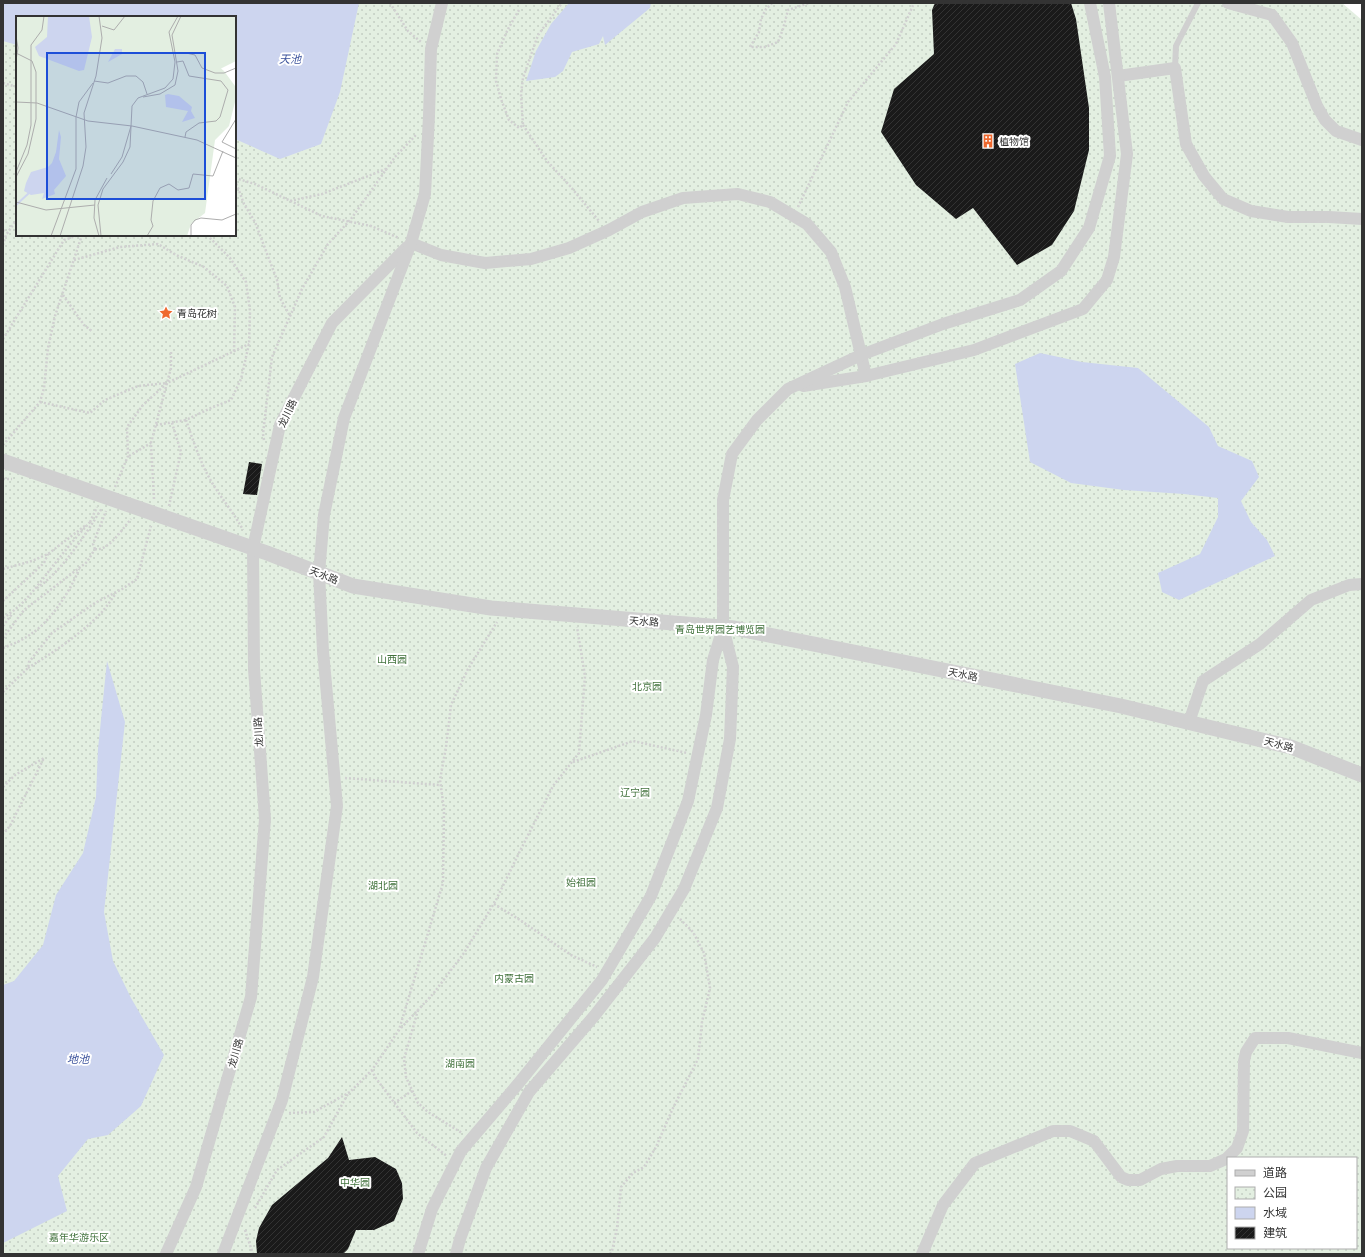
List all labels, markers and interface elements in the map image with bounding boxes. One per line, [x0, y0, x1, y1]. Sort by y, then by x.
inset map [16, 16, 236, 236]
water label: 天池 [279, 53, 302, 66]
building icon: 植物馆 [980, 133, 996, 149]
place label: 植物馆 [999, 136, 1029, 148]
place icon: 青岛花树 [158, 305, 174, 321]
place label: 青岛花树 [177, 308, 217, 320]
street label: 龙川路 [276, 397, 300, 430]
street label: 天水路 [307, 565, 340, 587]
street label: 天水路 [629, 615, 659, 629]
park label: 青岛世界园艺博览园 [675, 624, 765, 636]
park label: 山西园 [377, 654, 407, 666]
street label: 天水路 [947, 666, 979, 684]
park label: 北京园 [632, 681, 662, 693]
street label: 龙川路 [252, 717, 266, 747]
street label: 天水路 [1263, 735, 1295, 755]
park label: 辽宁园 [620, 787, 650, 799]
park label: 始祖园 [566, 877, 596, 889]
park label: 湖北园 [368, 880, 398, 892]
park label: 内蒙古园 [494, 973, 534, 985]
street label: 龙川路 [226, 1037, 246, 1069]
water label: 地池 [67, 1053, 90, 1066]
park label: 湖南园 [445, 1058, 475, 1070]
legend [1227, 1157, 1357, 1249]
text: 道路 [1263, 1166, 1287, 1181]
park label: 中华园 [340, 1177, 370, 1189]
text: 公园 [1263, 1186, 1287, 1201]
text: 水域 [1263, 1206, 1287, 1221]
text: 建筑 [1263, 1226, 1287, 1241]
park label: 嘉年华游乐区 [49, 1232, 109, 1244]

